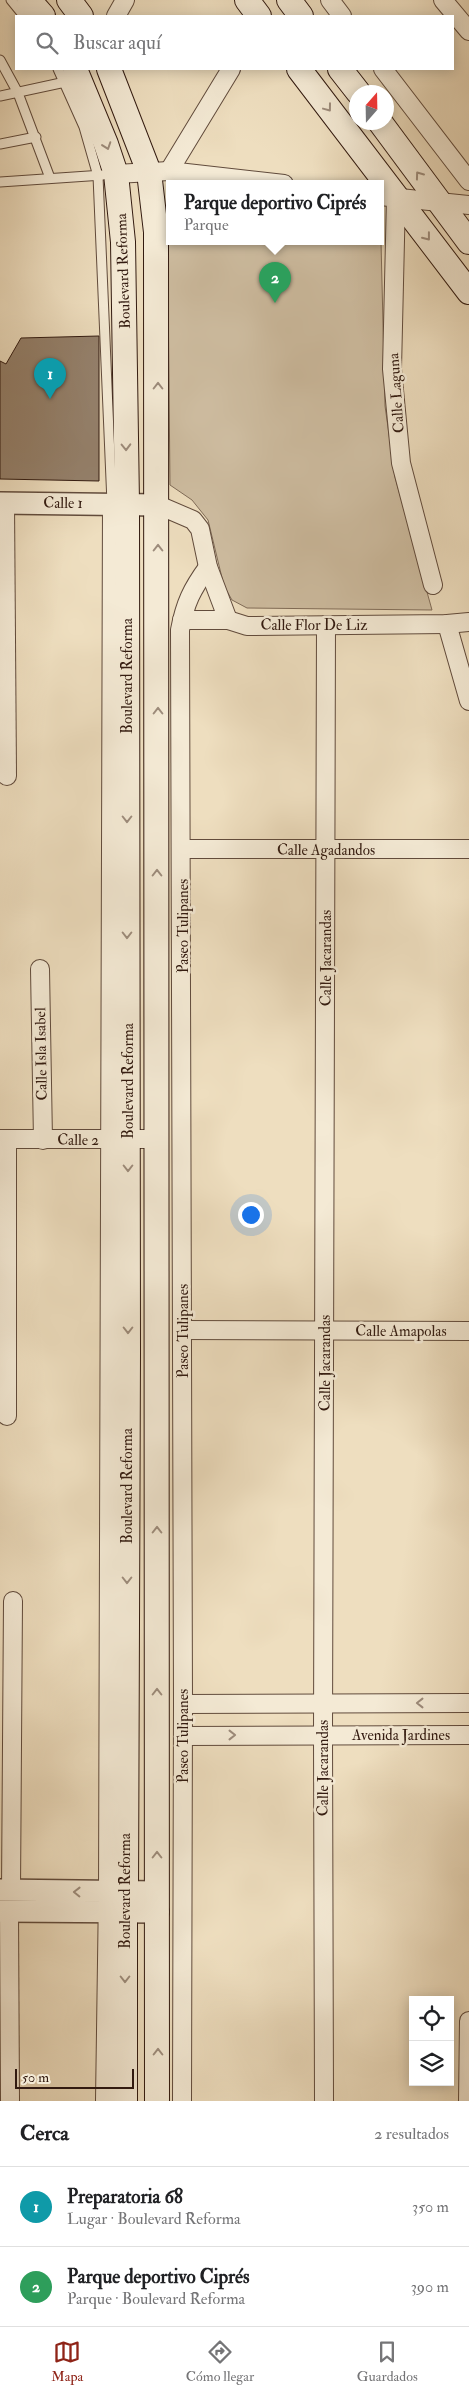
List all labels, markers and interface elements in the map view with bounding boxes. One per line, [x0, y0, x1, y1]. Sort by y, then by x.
search box [15, 15, 454, 70]
icon: search [33, 29, 61, 57]
text: Buscar aquí [73, 31, 161, 55]
north arrow [349, 85, 394, 130]
one-way arrow [322, 102, 331, 112]
one-way arrow [101, 142, 111, 150]
one-way arrow [416, 171, 425, 181]
popup [166, 180, 384, 245]
text: Parque deportivo Ciprés [184, 191, 366, 215]
street label: Boulevard Reforma [112, 212, 135, 329]
text: Parque [184, 215, 229, 235]
one-way arrow [421, 231, 429, 240]
pin: 2 [259, 262, 291, 303]
street label: Calle Laguna [384, 351, 409, 434]
pin: 1 [34, 358, 66, 399]
one-way arrow [153, 381, 163, 389]
one-way arrow [121, 444, 131, 451]
street label: Calle 1 [43, 494, 83, 513]
one-way arrow [153, 544, 163, 552]
street label: Calle Flor De Liz [260, 616, 368, 635]
street label: Boulevard Reforma [118, 617, 137, 734]
one-way arrow [153, 706, 163, 714]
one-way arrow [122, 816, 132, 824]
street label: Calle Agadandos [277, 841, 375, 860]
one-way arrow [152, 869, 162, 876]
street label: Paseo Tulipanes [174, 879, 194, 973]
street label: Calle Jacarandas [317, 910, 337, 1006]
one-way arrow [122, 932, 132, 940]
street label: Calle Isla Isabel [31, 1007, 52, 1101]
street label: Boulevard Reforma [119, 1022, 138, 1139]
street label: Calle 2 [57, 1131, 99, 1150]
one-way arrow [123, 1164, 133, 1172]
your location [238, 1202, 264, 1228]
street label: Paseo Tulipanes [174, 1284, 194, 1378]
street label: Calle Jacarandas [316, 1315, 336, 1411]
street label: Calle Amapolas [355, 1322, 447, 1342]
one-way arrow [123, 1327, 133, 1335]
street label: Boulevard Reforma [118, 1427, 137, 1544]
one-way arrow [152, 1526, 162, 1534]
one-way arrow [122, 1577, 132, 1585]
one-way arrow [152, 1688, 162, 1696]
street label: Paseo Tulipanes [174, 1689, 194, 1783]
one-way arrow [416, 1698, 424, 1708]
street label: Calle Jacarandas [314, 1720, 334, 1816]
street label: Avenida Jardines [351, 1726, 450, 1746]
one-way arrow [228, 1730, 236, 1741]
street label: Boulevard Reforma [116, 1832, 135, 1949]
one-way arrow [152, 1851, 162, 1858]
one-way arrow [73, 1887, 80, 1897]
one-way arrow [120, 1976, 130, 1984]
map controls [409, 1996, 454, 2086]
button: locate [409, 1996, 454, 2041]
button: layers [409, 2041, 454, 2086]
one-way arrow [153, 2048, 163, 2056]
scale bar [15, 2066, 134, 2089]
text: 50 m [22, 2069, 49, 2086]
text: Cerca [20, 2120, 69, 2147]
text: 2 resultados [374, 2124, 449, 2144]
text: Preparatoria 68 [67, 2185, 183, 2209]
text: 1 [33, 2197, 39, 2217]
text: 350 m [412, 2197, 449, 2217]
text: Lugar · Boulevard Reforma [67, 2209, 241, 2229]
text: Parque deportivo Ciprés [67, 2265, 249, 2289]
text: 2 [32, 2277, 40, 2297]
text: 390 m [411, 2277, 449, 2297]
text: Parque · Boulevard Reforma [67, 2289, 245, 2309]
tab: Mapa [51, 2338, 83, 2385]
tab: Cómo llegar [186, 2338, 254, 2385]
tab: Guardados [357, 2338, 418, 2385]

